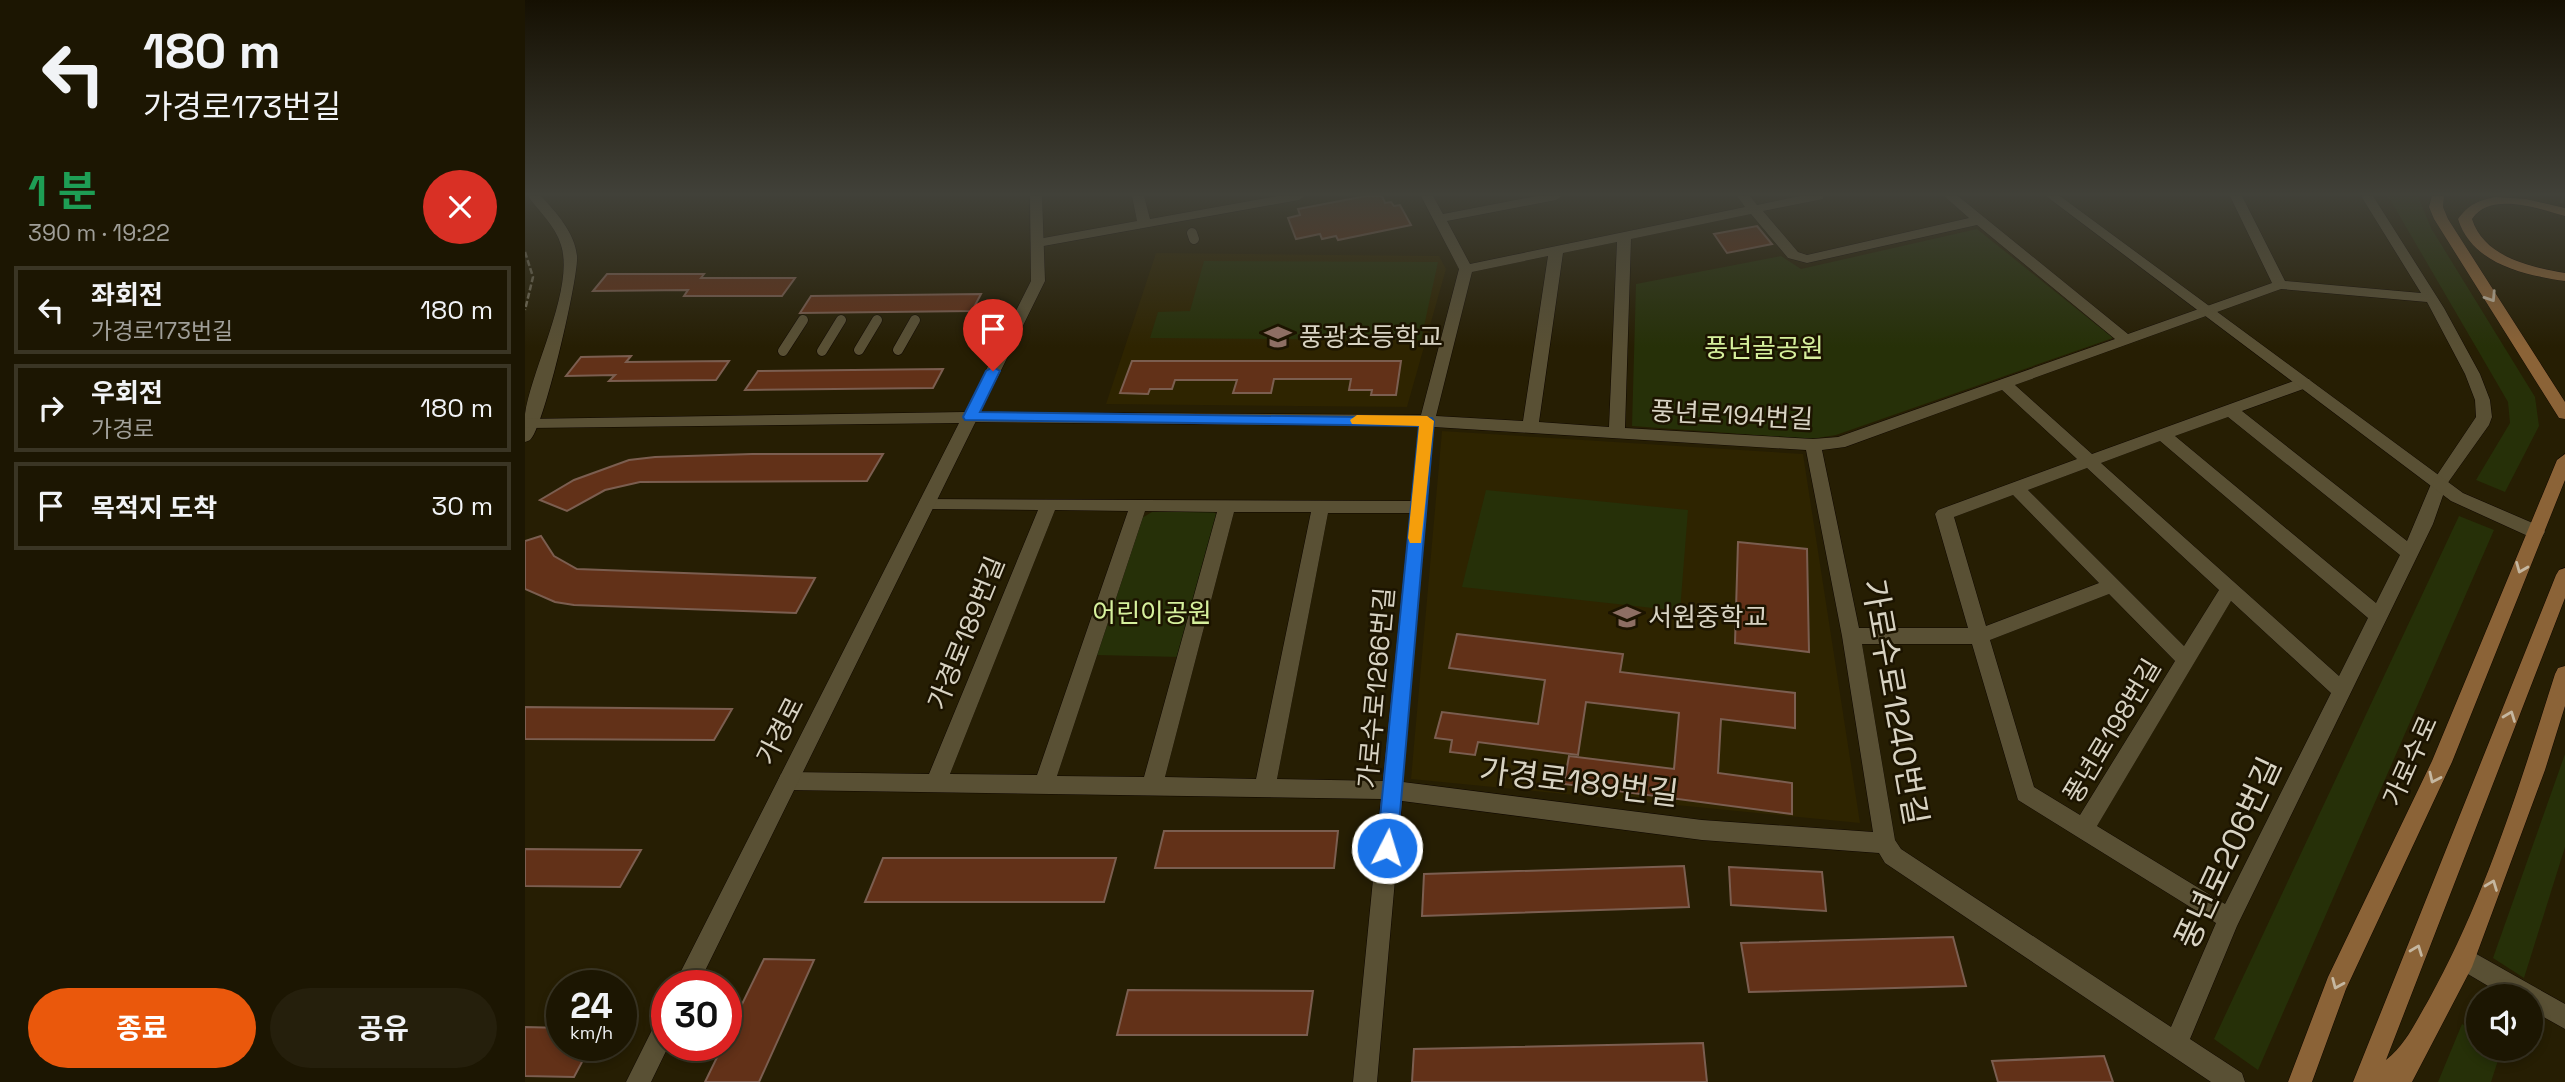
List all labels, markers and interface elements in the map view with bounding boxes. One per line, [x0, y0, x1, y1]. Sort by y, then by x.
text: 180 m [143, 20, 281, 82]
icon: left [28, 28, 119, 119]
text: 가경로173번길 [143, 87, 341, 127]
text: 1 분 [28, 165, 96, 218]
button: close [423, 170, 497, 244]
text: 390 m · 19:22 [28, 218, 170, 248]
text: 좌회전 [91, 278, 163, 312]
one-way arrow [2482, 290, 2495, 303]
icon: left [32, 291, 70, 329]
text: 180 m [420, 293, 493, 327]
pin [963, 299, 1023, 371]
icon: arrive [974, 310, 1012, 348]
text: 가경로173번길 [91, 316, 233, 346]
place label: 풍광초등학교 [1299, 320, 1443, 354]
school or university icon: 풍광초등학교 [1263, 322, 1293, 352]
park label: 풍년골공원 [1704, 331, 1824, 365]
text: 우회전 [91, 376, 163, 410]
icon: right [32, 389, 70, 427]
text: 180 m [420, 391, 493, 425]
street label: 풍년로194번길 [1650, 394, 1814, 436]
text: 가경로 [91, 414, 154, 444]
icon: arrive [32, 487, 70, 525]
text: 30 m [432, 489, 493, 523]
text: 목적지 도착 [91, 491, 217, 525]
street label: 가경로189번길 [920, 551, 1012, 715]
one-way arrow [2515, 561, 2529, 574]
street label: 가로수로1240번길 [1854, 576, 1936, 828]
street label: 가로수로1266번길 [1350, 586, 1402, 790]
park label: 어린이공원 [1092, 596, 1212, 630]
place label: 서원중학교 [1648, 600, 1768, 634]
school or university icon: 서원중학교 [1612, 602, 1642, 632]
street label: 풍년로198번길 [2056, 653, 2168, 809]
street label: 가경로 [749, 691, 811, 771]
street label: 가로수로 [2375, 710, 2445, 812]
one-way arrow [2501, 710, 2515, 722]
street label: 가경로189번길 [1477, 750, 1681, 814]
street label: 풍년로206번길 [2166, 751, 2290, 955]
one-way arrow [2428, 771, 2442, 784]
position arrow [1350, 811, 1424, 885]
one-way arrow [2483, 879, 2497, 891]
one-way arrow [2409, 945, 2423, 957]
speed limit sign: 30 [651, 970, 742, 1061]
one-way arrow [2331, 977, 2345, 990]
text: 24 [570, 984, 613, 1028]
map controls [2466, 984, 2543, 1061]
button: sound [2466, 984, 2543, 1061]
button: 종료 [28, 988, 256, 1068]
button: 공유 [270, 988, 497, 1068]
text: km/h [570, 1021, 613, 1044]

